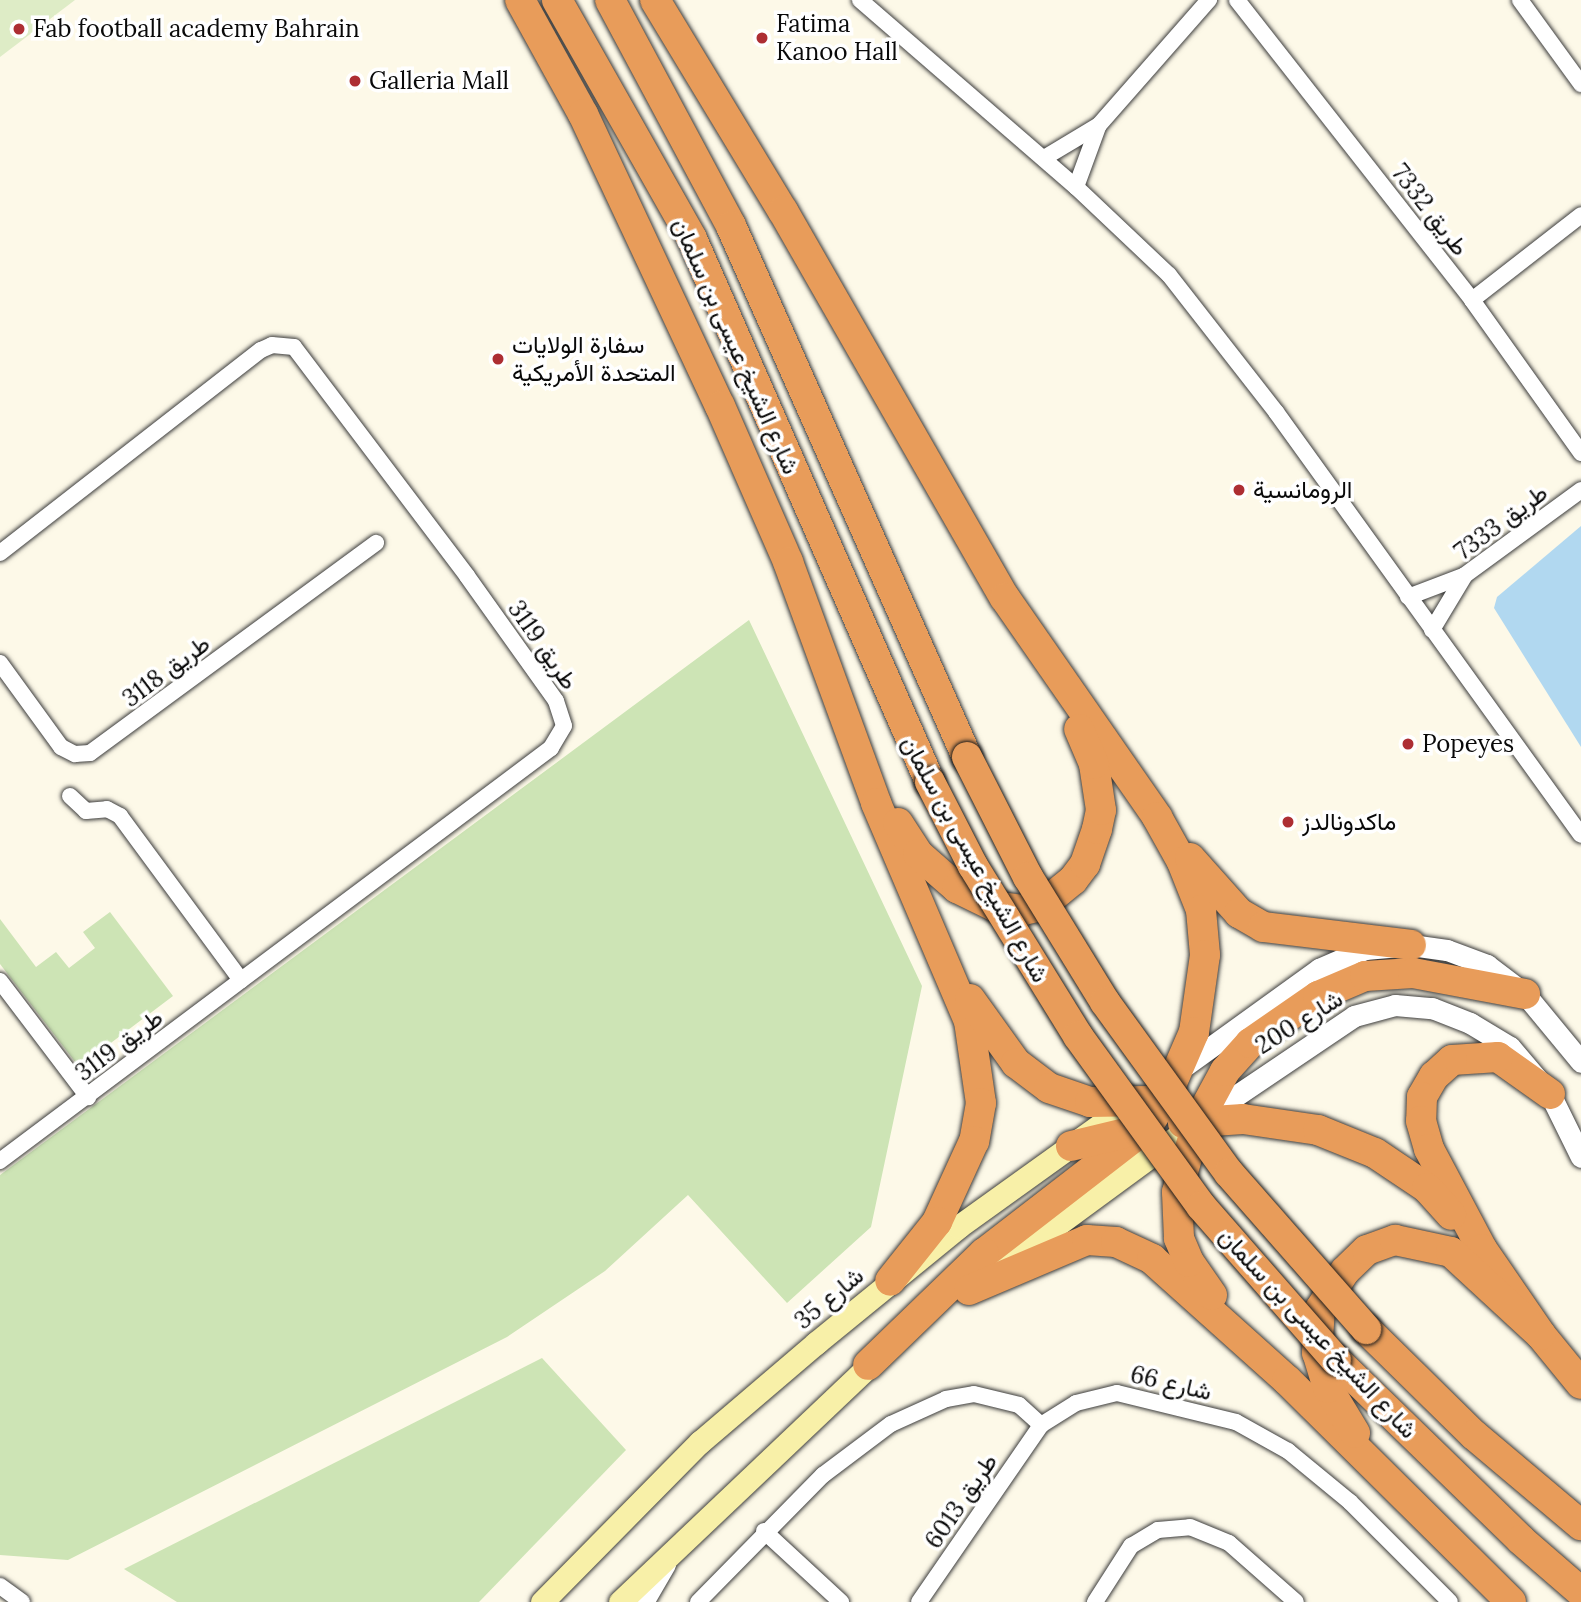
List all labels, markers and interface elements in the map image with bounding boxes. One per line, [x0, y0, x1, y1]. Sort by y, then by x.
place label: Fatima Kanoo Hall [776, 10, 898, 66]
place label: Fab football academy Bahrain [33, 15, 360, 43]
marker: Fab football academy Bahrain [11, 21, 27, 37]
marker: Fatima Kanoo Hall [754, 30, 770, 46]
place label: Galleria Mall [369, 67, 509, 95]
marker: Galleria Mall [347, 73, 363, 89]
street label: طريق 7332 [1385, 159, 1475, 261]
street label: شارع الشيخ عيسى بن سلمان [666, 214, 806, 478]
place label: سفارة الولايات المتحدة الأمريكية [512, 331, 676, 387]
marker: سفارة الولايات المتحدة الأمريكية [490, 351, 506, 367]
place label: الرومانسية [1253, 476, 1352, 504]
street label: طريق 7333 [1449, 478, 1553, 566]
marker: الرومانسية [1231, 482, 1247, 498]
street label: طريق 3119 [502, 595, 584, 695]
street label: طريق 3118 [117, 629, 215, 713]
place label: Popeyes [1422, 730, 1514, 758]
street label: شارع الشيخ عيسى بن سلمان [895, 731, 1055, 987]
marker: Popeyes [1400, 736, 1416, 752]
place label: ماكدونالدز [1302, 808, 1396, 836]
marker: ماكدونالدز [1280, 814, 1296, 830]
street label: شارع 200 [1250, 984, 1348, 1060]
street label: طريق 3119 [70, 1003, 168, 1087]
street label: شارع الشيخ عيسى بن سلمان [1213, 1222, 1423, 1444]
street label: شارع 35 [789, 1261, 869, 1335]
street label: شارع 66 [1128, 1360, 1214, 1406]
street label: طريق 6013 [919, 1448, 1003, 1554]

